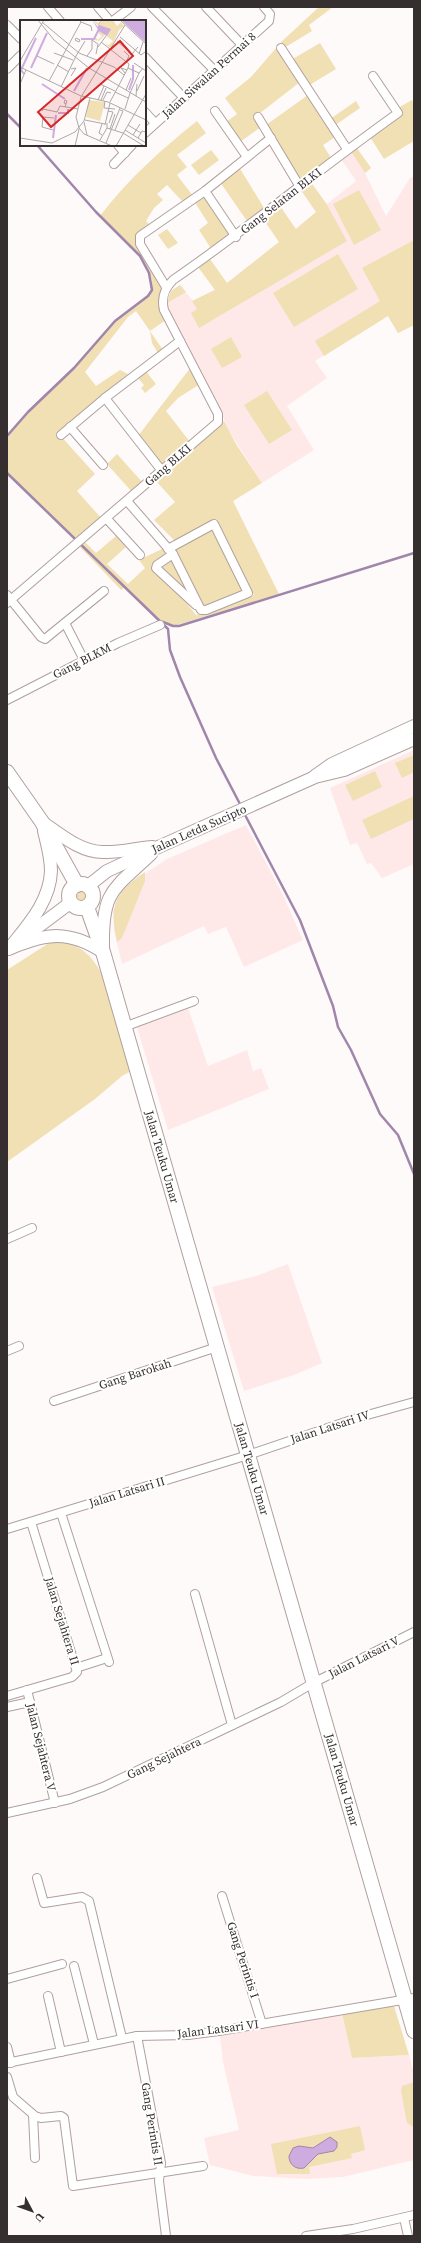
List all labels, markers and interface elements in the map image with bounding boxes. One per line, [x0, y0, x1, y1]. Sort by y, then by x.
inset map [20, 20, 146, 146]
street label: Jalan Siwalan Permai 8 [158, 28, 259, 122]
street label: Gang Selatan BLKI [237, 164, 325, 238]
street label: Gang BLKI [141, 440, 195, 490]
street label: Gang BLKM [50, 639, 114, 683]
street label: Jalan Letda Sucipto [148, 801, 249, 857]
street label: Jalan Teuku Umar [141, 1108, 183, 1205]
street label: Gang Barokah [97, 1355, 173, 1393]
street label: Jalan Latsari IV [287, 1407, 372, 1448]
street label: Jalan Teuku Umar [231, 1420, 273, 1517]
street label: Jalan Latsari II [86, 1473, 167, 1511]
street label: Jalan Sejahtera II [41, 1574, 83, 1667]
street label: Jalan Latsari V [325, 1632, 402, 1682]
street label: Jalan Sejahtera V [22, 1700, 60, 1793]
street label: Jalan Teuku Umar [321, 1731, 363, 1828]
street label: Gang Sejahtera [124, 1733, 204, 1783]
street label: Gang Perintis I [223, 1920, 263, 2000]
street label: Jalan Latsari VI [175, 2016, 260, 2042]
street label: Gang Perintis II [138, 2081, 166, 2167]
north arrow [12, 2191, 52, 2231]
text: U [31, 2209, 47, 2225]

